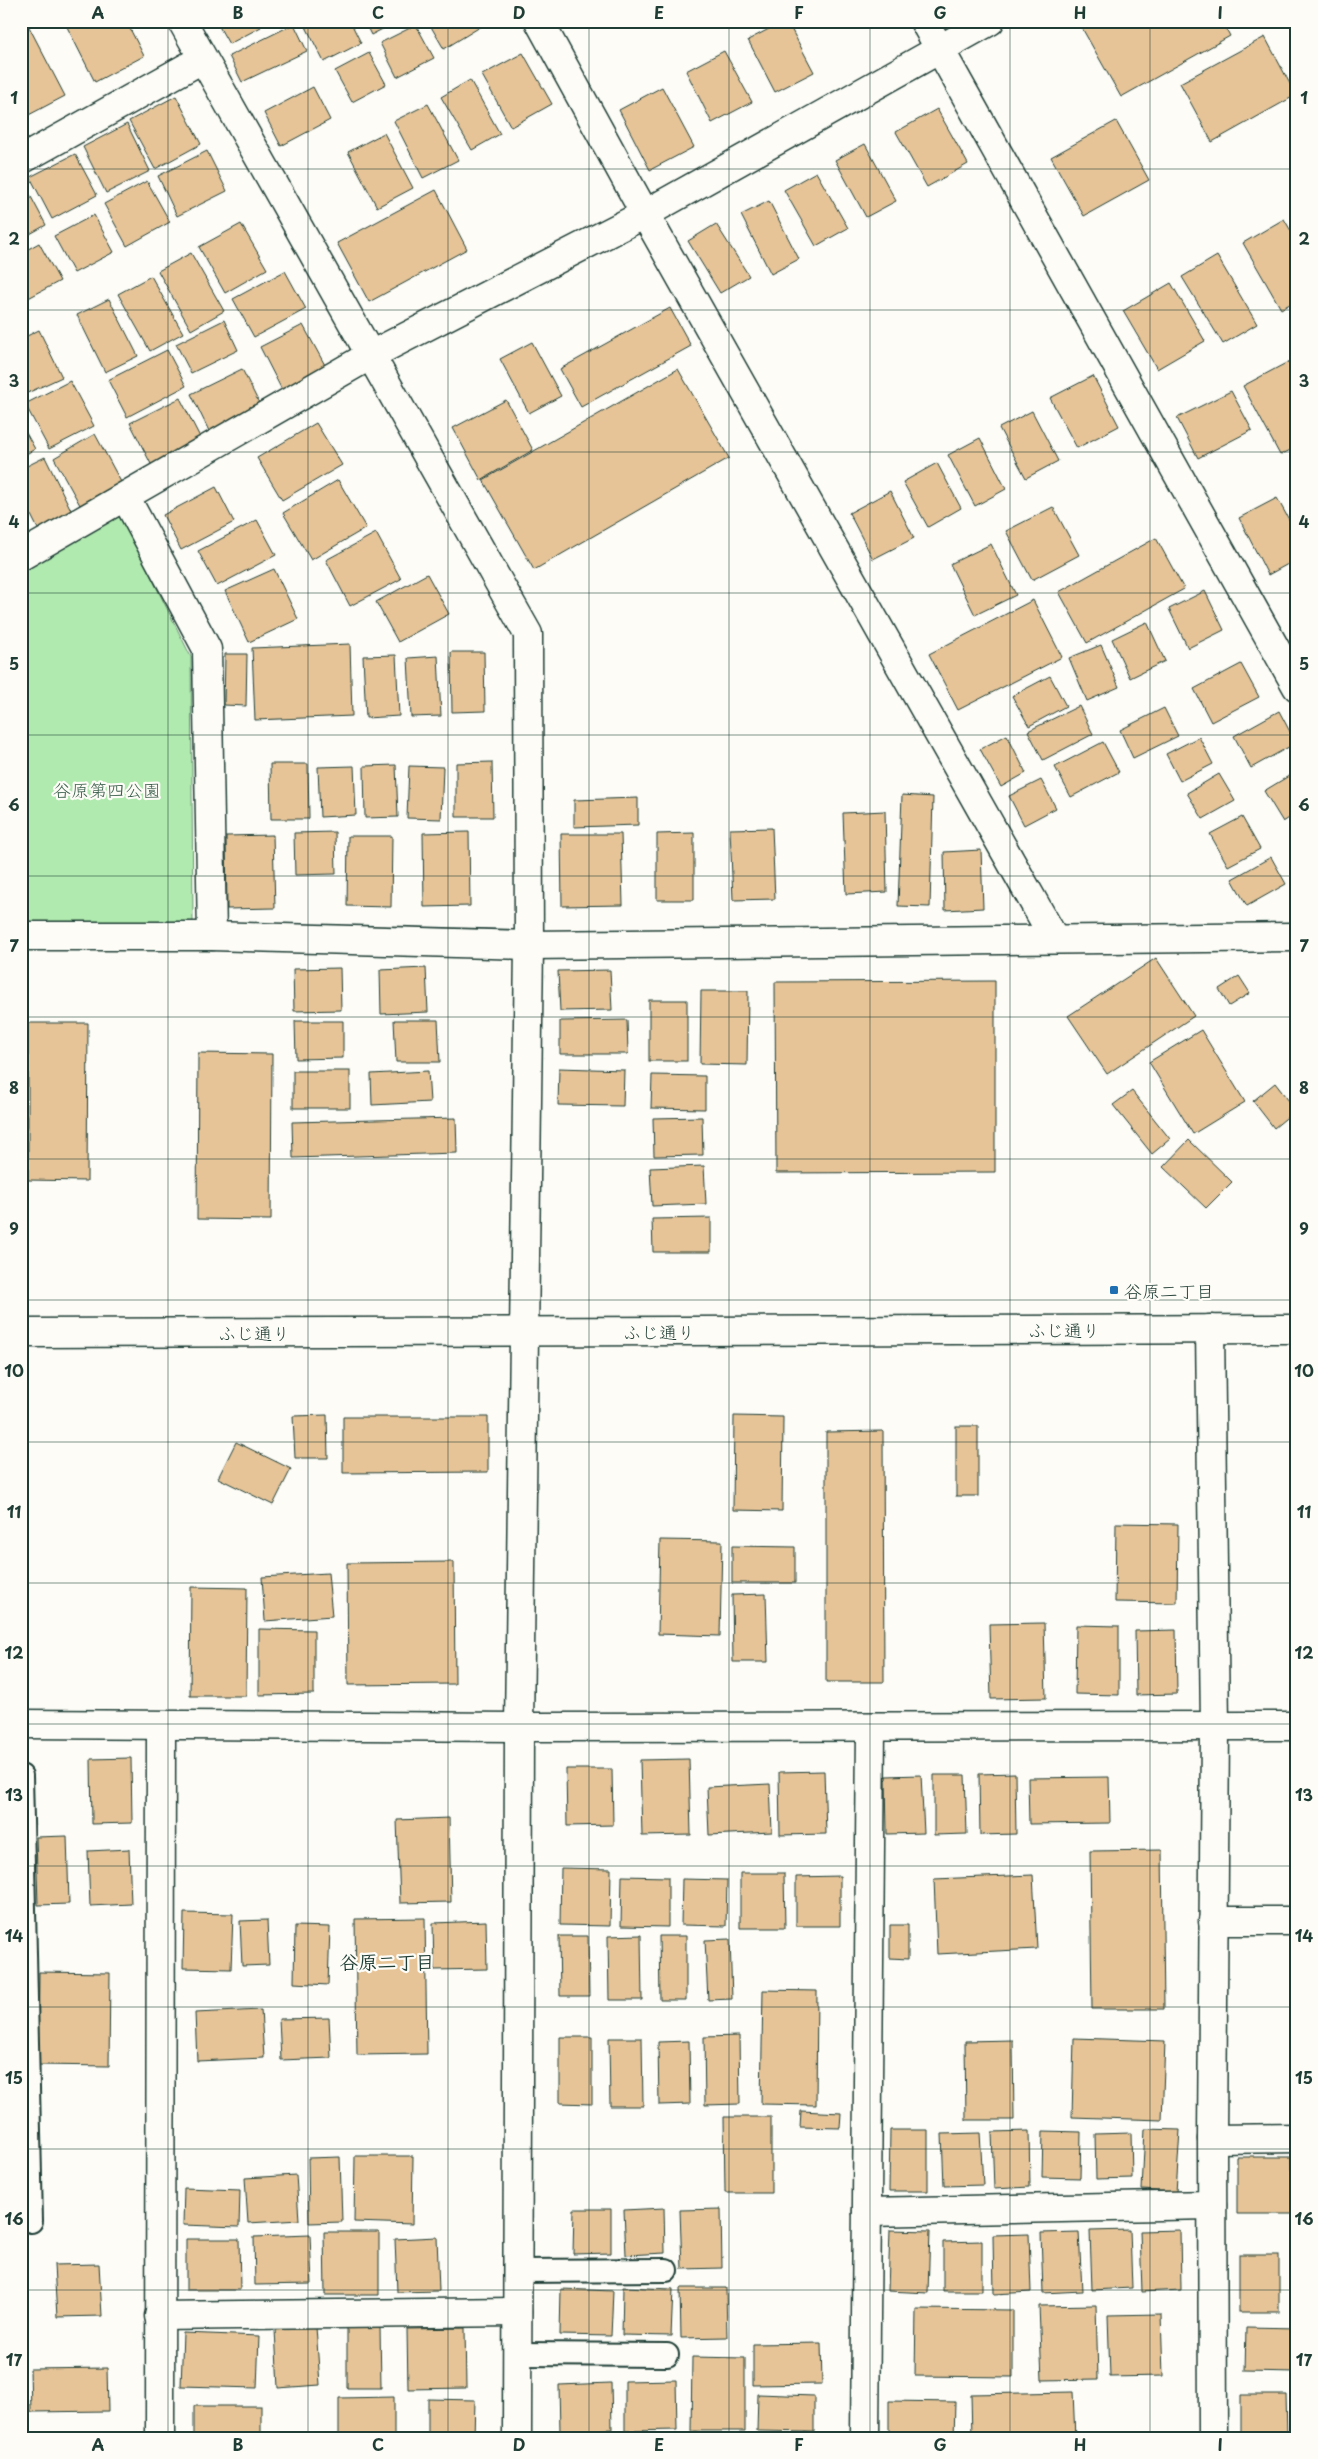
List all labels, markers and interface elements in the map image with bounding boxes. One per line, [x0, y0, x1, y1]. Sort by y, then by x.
text: A [92, 0, 105, 24]
text: B [233, 0, 244, 24]
text: C [372, 0, 384, 24]
text: D [513, 0, 525, 24]
text: E [654, 0, 664, 24]
text: F [794, 0, 804, 24]
text: G [933, 0, 947, 24]
text: H [1074, 0, 1086, 24]
text: I [1217, 0, 1223, 24]
text: 1 [10, 85, 18, 109]
text: 1 [1300, 85, 1308, 109]
text: 2 [8, 226, 20, 250]
text: 2 [1298, 226, 1310, 250]
text: 3 [9, 368, 19, 392]
text: 3 [1299, 368, 1309, 392]
text: 4 [9, 509, 20, 533]
text: 4 [1299, 509, 1310, 533]
text: 5 [9, 651, 19, 675]
text: 5 [1299, 651, 1309, 675]
park label: 谷原第四公園 [53, 776, 161, 803]
text: 6 [8, 792, 20, 816]
text: 6 [1298, 792, 1310, 816]
text: 7 [9, 933, 19, 957]
text: 7 [1299, 933, 1309, 957]
text: 8 [9, 1075, 19, 1099]
text: 8 [1299, 1075, 1309, 1099]
text: 9 [9, 1216, 19, 1240]
text: 9 [1299, 1216, 1309, 1240]
place label: 谷原二丁目 [1124, 1277, 1214, 1304]
marker: 谷原二丁目 [1108, 1284, 1120, 1296]
street label: ふじ通り [1028, 1316, 1100, 1343]
street label: ふじ通り [623, 1318, 695, 1345]
street label: ふじ通り [218, 1319, 290, 1346]
text: 10 [4, 1358, 24, 1382]
text: 10 [1294, 1358, 1314, 1382]
text: 11 [7, 1499, 21, 1523]
text: 11 [1297, 1499, 1311, 1523]
text: 12 [5, 1640, 23, 1664]
text: 12 [1295, 1640, 1313, 1664]
text: 13 [5, 1782, 23, 1806]
text: 13 [1295, 1782, 1313, 1806]
text: 14 [5, 1923, 23, 1947]
text: 14 [1295, 1923, 1313, 1947]
district label: 谷原二丁目 [339, 1947, 435, 1975]
text: 15 [5, 2065, 23, 2089]
text: 15 [1295, 2065, 1313, 2089]
text: 16 [5, 2206, 23, 2230]
text: 16 [1295, 2206, 1313, 2230]
text: 17 [6, 2347, 23, 2371]
text: 17 [1296, 2347, 1313, 2371]
text: A [92, 2432, 105, 2456]
text: B [233, 2432, 244, 2456]
text: C [372, 2432, 384, 2456]
text: D [513, 2432, 525, 2456]
text: E [654, 2432, 664, 2456]
text: F [794, 2432, 804, 2456]
text: G [933, 2432, 947, 2456]
text: H [1074, 2432, 1086, 2456]
text: I [1217, 2432, 1223, 2456]

